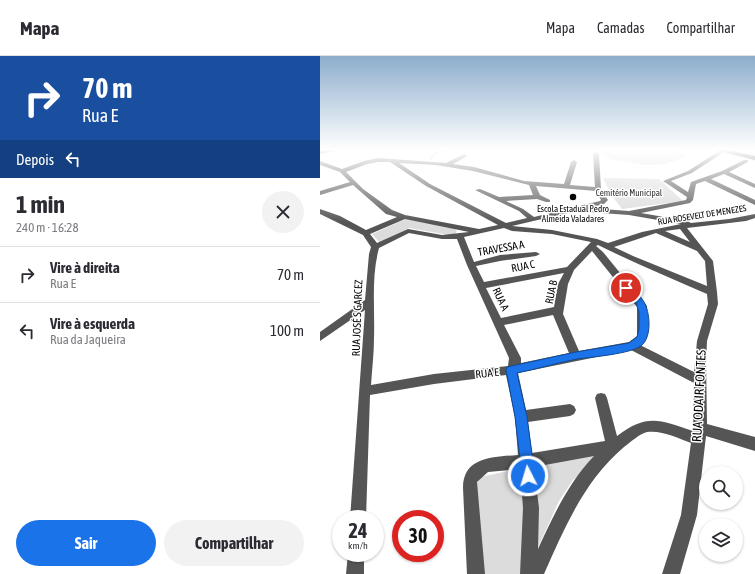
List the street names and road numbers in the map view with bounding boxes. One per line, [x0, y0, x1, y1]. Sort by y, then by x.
street label: RUA ROSEVELT DE MENEZES [657, 203, 747, 227]
street label: TRAVESSA A [477, 238, 526, 258]
street label: RUA C [510, 258, 536, 274]
street label: RUA B [543, 278, 560, 305]
street label: RUA JOSÉ S GARCEZ [350, 279, 364, 357]
street label: RUA A [490, 285, 512, 313]
street label: RUA ODAIR FONTES [689, 349, 709, 443]
street label: RUA E [475, 366, 500, 380]

